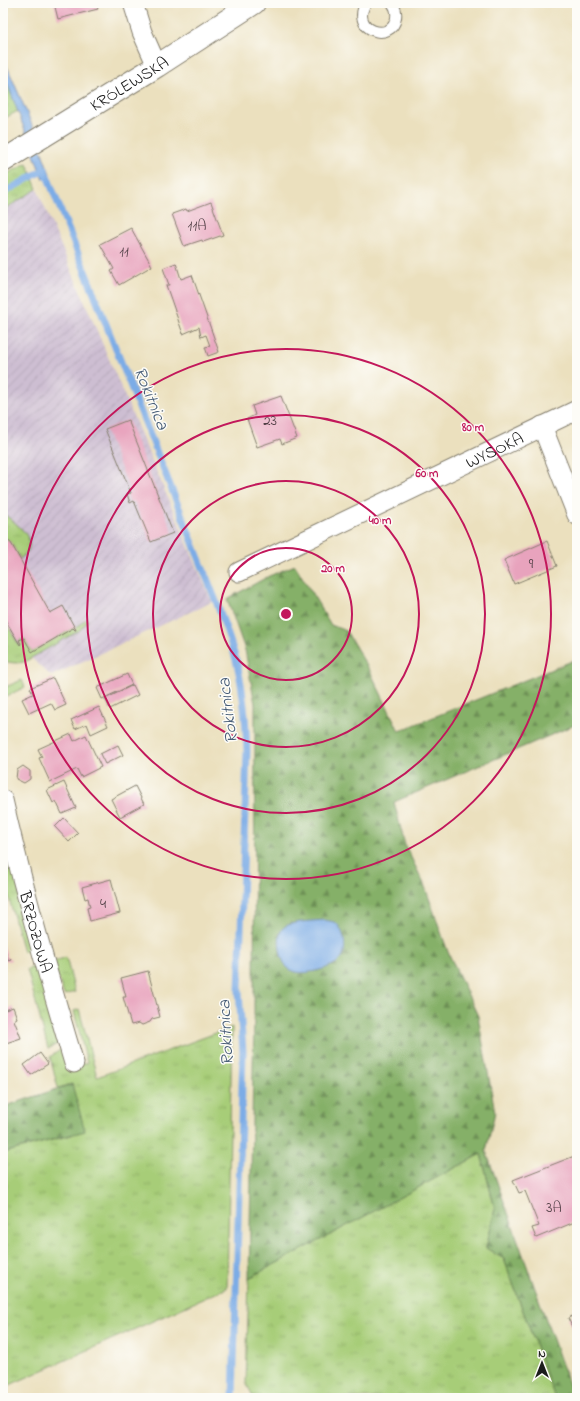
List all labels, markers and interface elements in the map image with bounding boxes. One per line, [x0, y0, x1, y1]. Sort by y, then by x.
street label: KRÓLEWSKA [86, 51, 174, 118]
house number: 11A [188, 215, 206, 237]
house number: 11 [119, 241, 129, 263]
water label: Rokitnica [126, 363, 175, 434]
house number: 23 [263, 410, 277, 432]
text: 80 m [461, 419, 485, 437]
street label: WYSOKA [462, 426, 528, 476]
text: 60 m [415, 465, 439, 483]
text: 40 m [368, 512, 392, 530]
house number: 9 [529, 553, 534, 575]
text: 20 m [320, 560, 345, 578]
centre of rings [279, 607, 293, 621]
water label: Rokitnica [212, 676, 246, 745]
street label: BRZOZOWA [12, 888, 58, 976]
house number: 4 [100, 893, 106, 915]
water label: Rokitnica [212, 999, 242, 1066]
house number: 3A [546, 1197, 562, 1219]
north arrow [522, 1343, 562, 1383]
text: N [538, 1346, 546, 1362]

